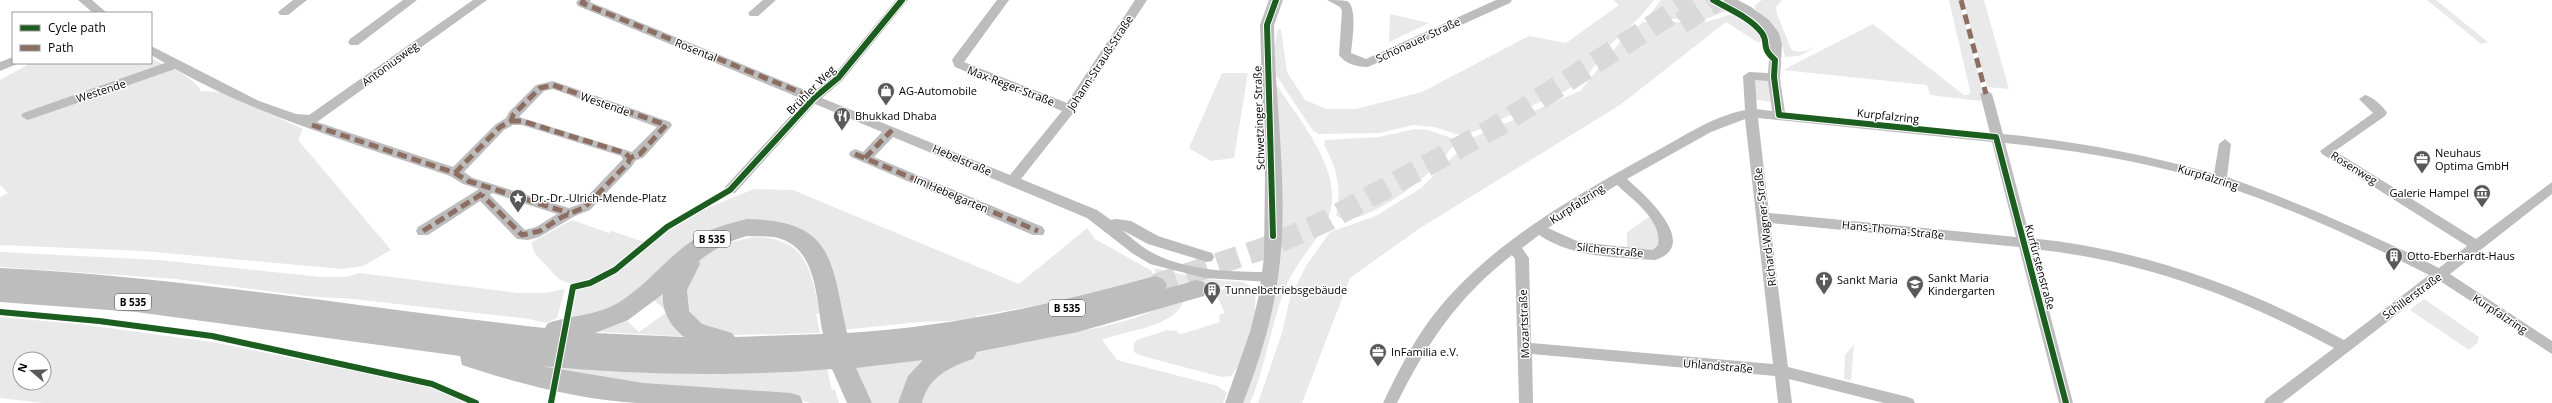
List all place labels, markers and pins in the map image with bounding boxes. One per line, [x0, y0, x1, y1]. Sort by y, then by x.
shop icon: AG-Automobile [876, 81, 896, 106]
place label: AG-Automobile [899, 83, 977, 98]
restaurant icon: Bhukkad Dhaba [832, 106, 852, 131]
place label: Bhukkad Dhaba [855, 108, 937, 123]
place label: Neuhaus Optima GmbH [2435, 145, 2509, 173]
office icon: Neuhaus Optima GmbH [2412, 149, 2432, 174]
museum icon: Galerie Hampel [2472, 183, 2492, 208]
place label: Galerie Hampel [2390, 185, 2469, 200]
place icon: Dr.-Dr.-Ulrich-Mende-Platz [508, 188, 528, 213]
place label: Dr.-Dr.-Ulrich-Mende-Platz [531, 190, 666, 205]
building icon: Otto-Eberhardt-Haus [2384, 246, 2404, 271]
place label: Otto-Eberhardt-Haus [2407, 248, 2515, 263]
church icon: Sankt Maria [1814, 270, 1834, 295]
place label: Sankt Maria Kindergarten [1928, 270, 1995, 298]
place label: Sankt Maria [1837, 272, 1898, 287]
school or university icon: Sankt Maria Kindergarten [1905, 274, 1925, 299]
building icon: Tunnelbetriebsgebäude [1202, 280, 1222, 305]
place label: Tunnelbetriebsgebäude [1225, 282, 1347, 297]
office icon: InFamilia e.V. [1368, 342, 1388, 367]
place label: InFamilia e.V. [1391, 344, 1459, 359]

